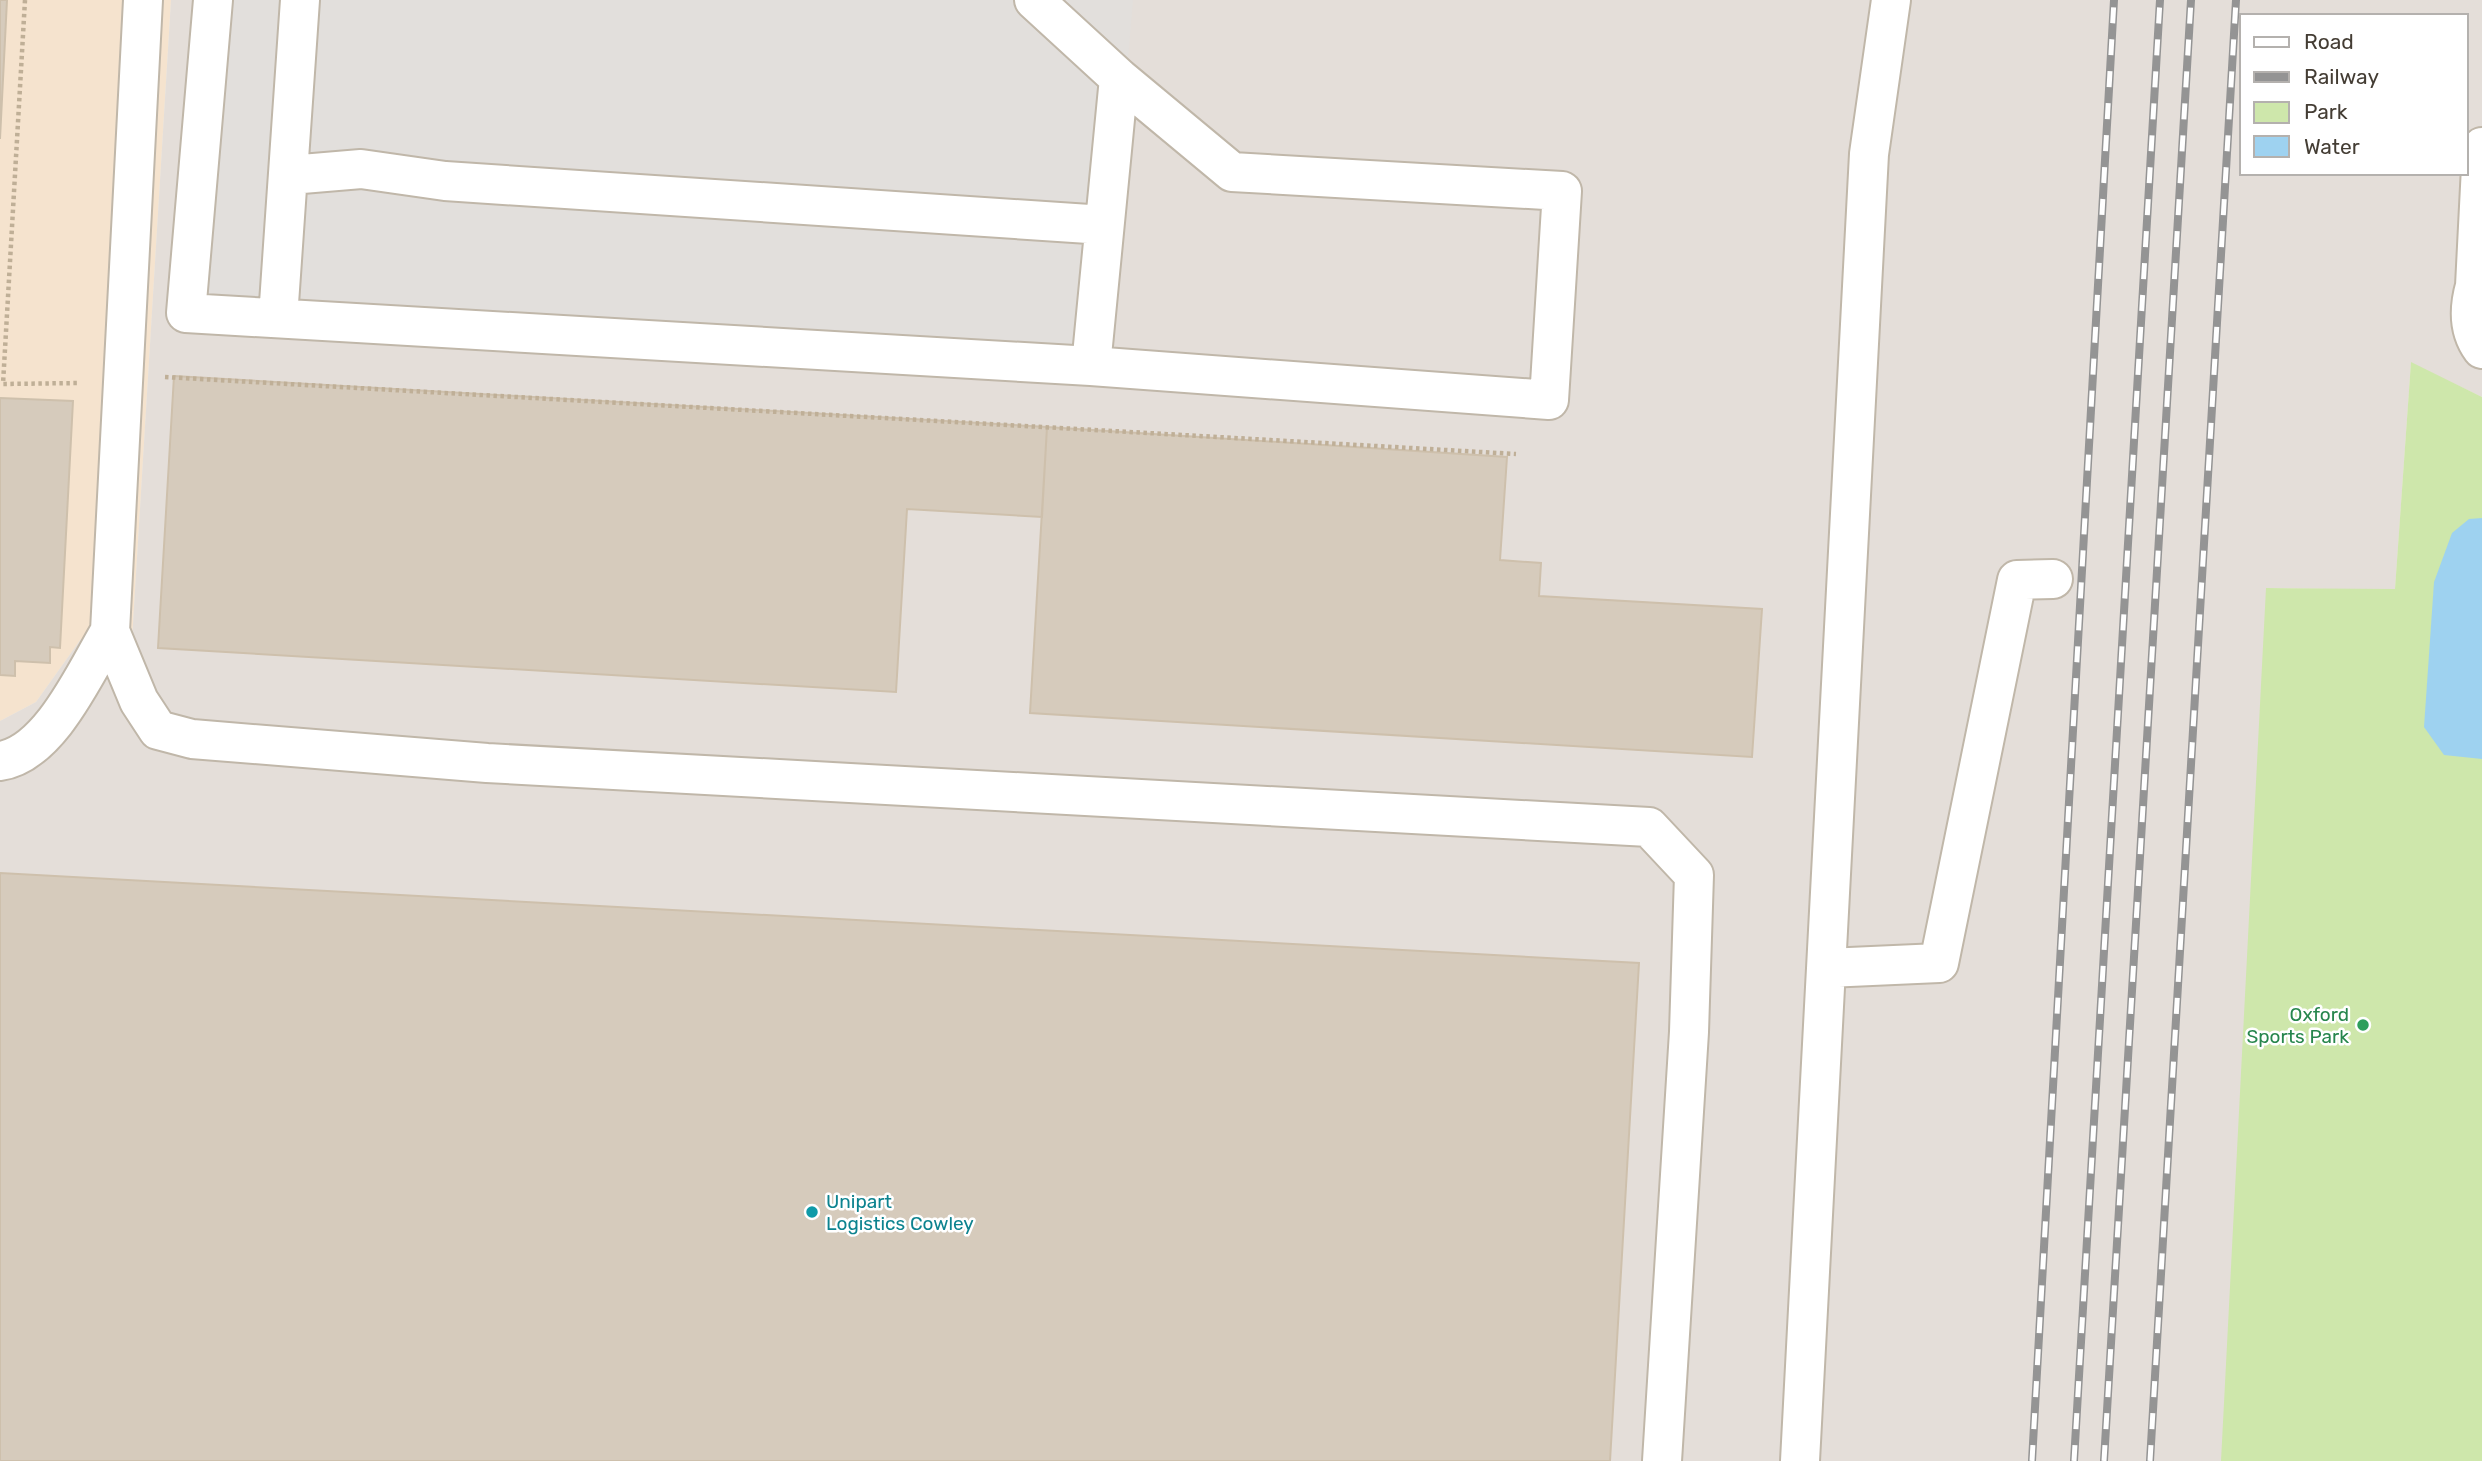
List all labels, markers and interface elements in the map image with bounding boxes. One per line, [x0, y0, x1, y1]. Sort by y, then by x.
legend [2240, 14, 2468, 175]
text: Road [2304, 29, 2354, 54]
text: Railway [2304, 64, 2379, 89]
text: Park [2304, 99, 2348, 124]
text: Water [2304, 134, 2360, 159]
place label: Oxford Sports Park [2246, 1003, 2349, 1048]
marker: Oxford Sports Park [2355, 1017, 2371, 1033]
place label: Unipart Logistics Cowley [826, 1190, 974, 1235]
marker: Unipart Logistics Cowley [804, 1204, 820, 1220]

